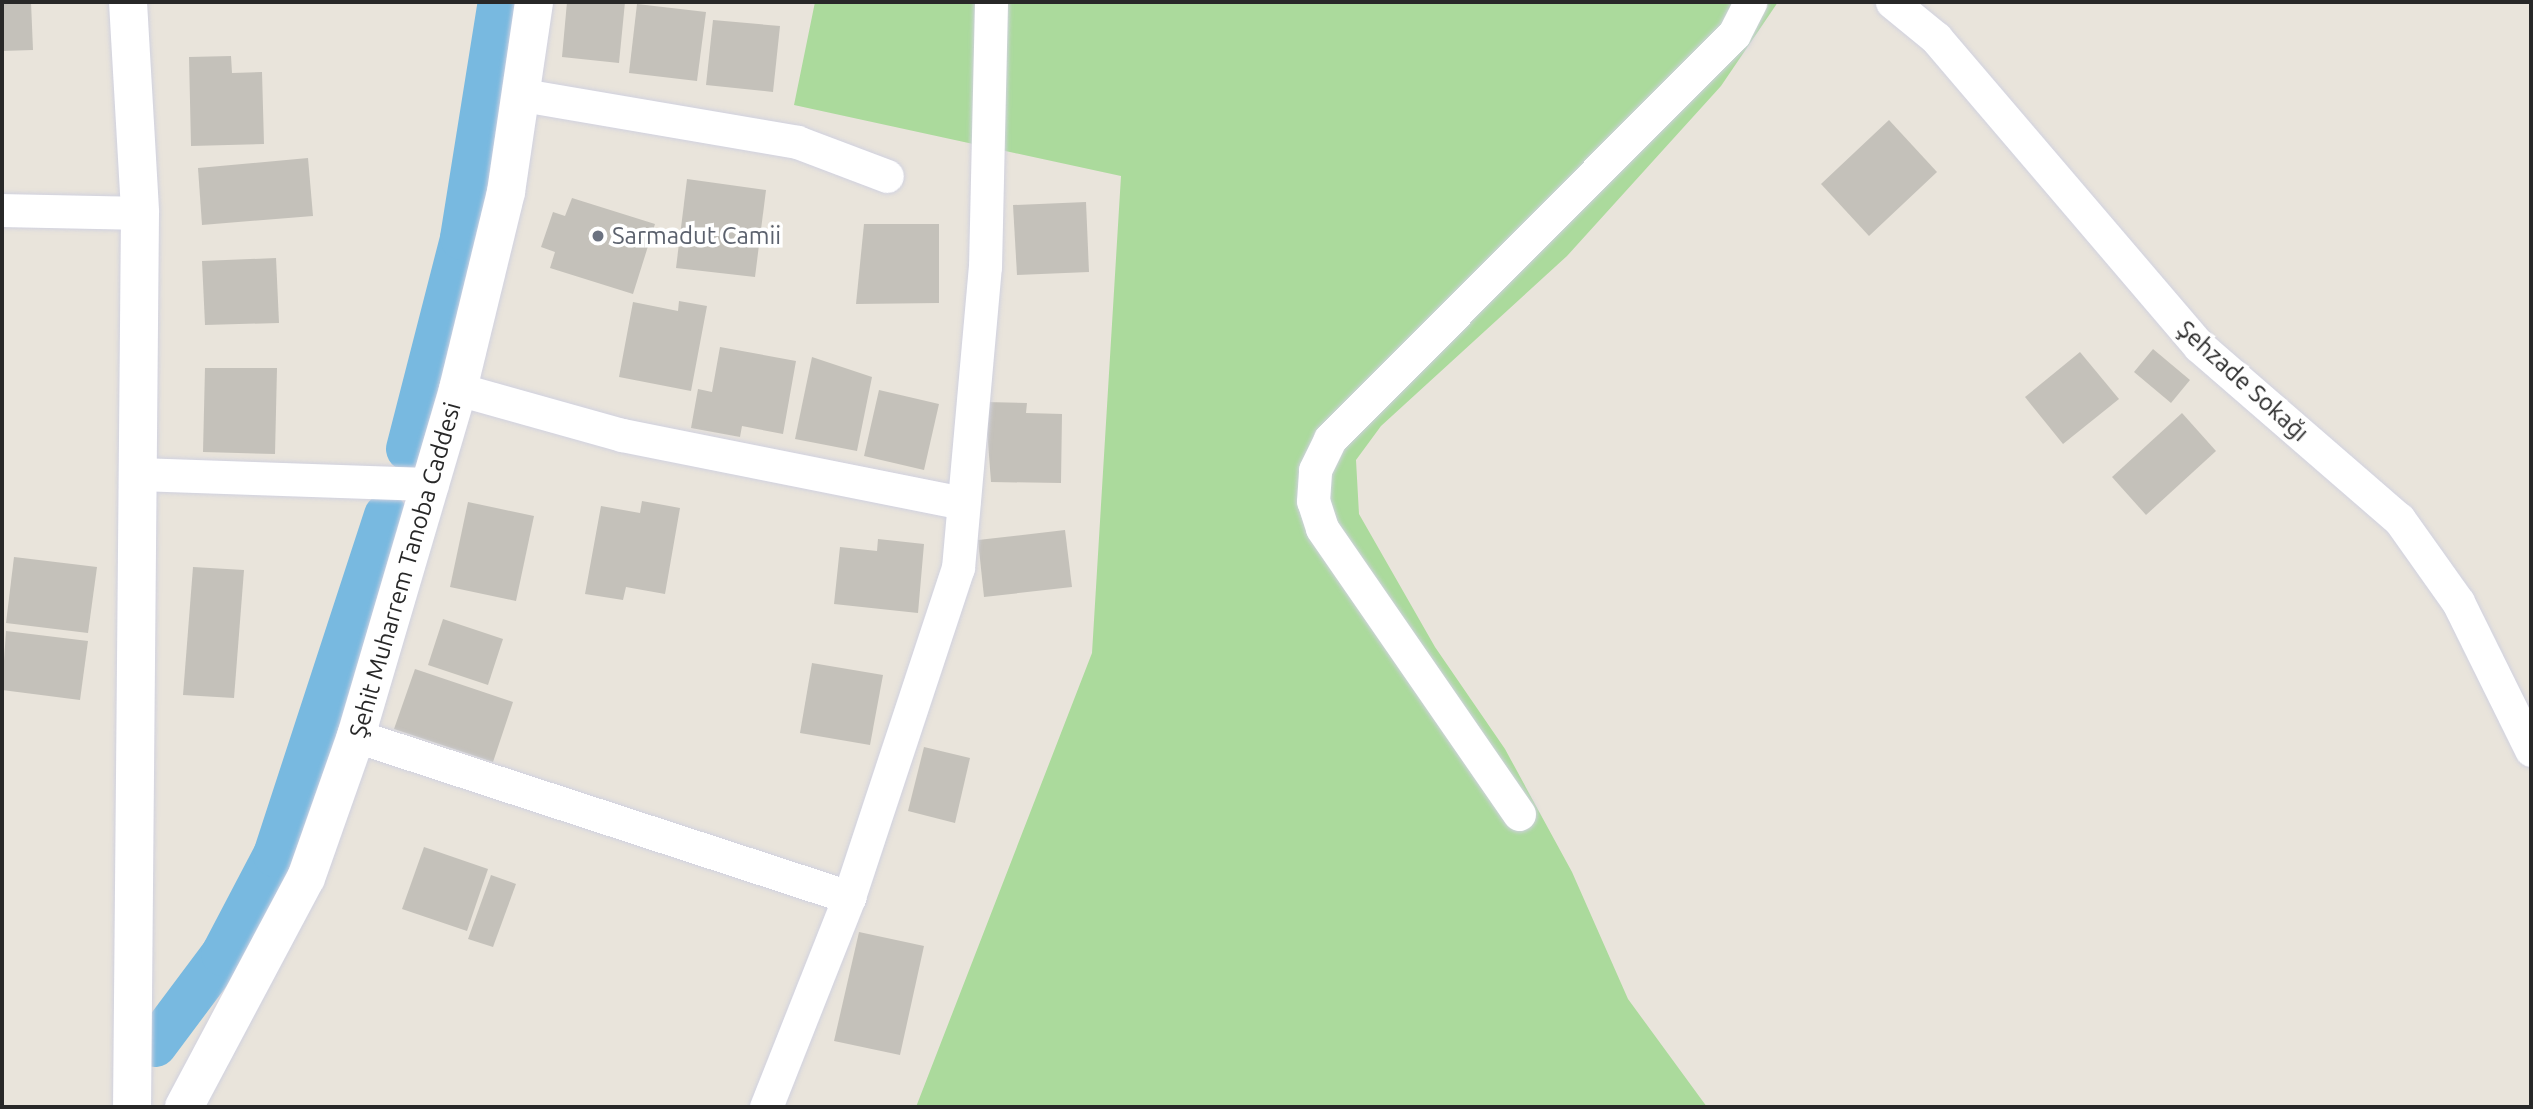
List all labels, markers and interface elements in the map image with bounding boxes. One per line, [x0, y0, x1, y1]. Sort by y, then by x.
place label: Sarmadut Camii [612, 222, 781, 250]
marker: Sarmadut Camii [590, 228, 606, 244]
street label: Şehzade Sokağı [2172, 315, 2314, 447]
street label: Şehit Muharrem Tanoba Caddesi [343, 399, 467, 741]

